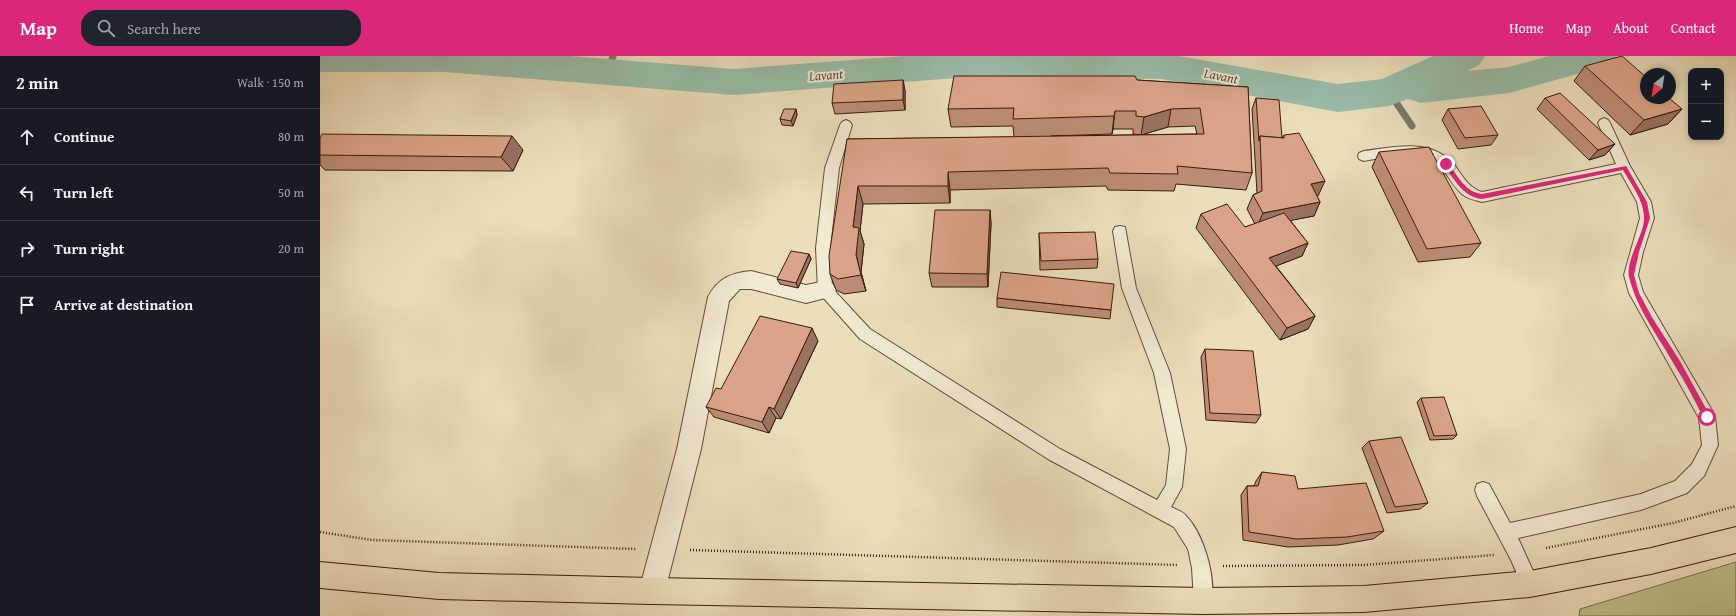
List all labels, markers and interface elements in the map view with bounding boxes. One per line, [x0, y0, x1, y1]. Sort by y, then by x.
search box [81, 10, 361, 46]
text: Map [20, 14, 57, 42]
icon: search [95, 17, 117, 39]
text: Search here [127, 18, 201, 39]
text: Home [1509, 18, 1544, 38]
text: Map [1566, 18, 1591, 38]
text: About [1613, 18, 1649, 38]
text: Contact [1671, 18, 1716, 38]
water label: Lavant [1201, 63, 1240, 89]
water label: Lavant [807, 64, 845, 86]
north arrow [1640, 68, 1676, 104]
map controls [1688, 68, 1724, 140]
button: + [1688, 68, 1724, 104]
text: 2 min [16, 70, 58, 95]
text: Walk · 150 m [237, 73, 304, 92]
button: − [1688, 104, 1724, 140]
icon: ahead [16, 126, 38, 148]
text: Continue [54, 126, 115, 147]
text: 80 m [278, 127, 304, 146]
route end [1437, 155, 1455, 173]
icon: left [16, 182, 38, 204]
text: Turn left [54, 182, 113, 203]
text: 50 m [278, 183, 304, 202]
icon: right [16, 238, 38, 260]
text: Turn right [54, 238, 125, 259]
text: 20 m [278, 239, 304, 258]
icon: arrive [16, 294, 38, 316]
text: Arrive at destination [54, 294, 193, 315]
route start [1698, 408, 1716, 426]

